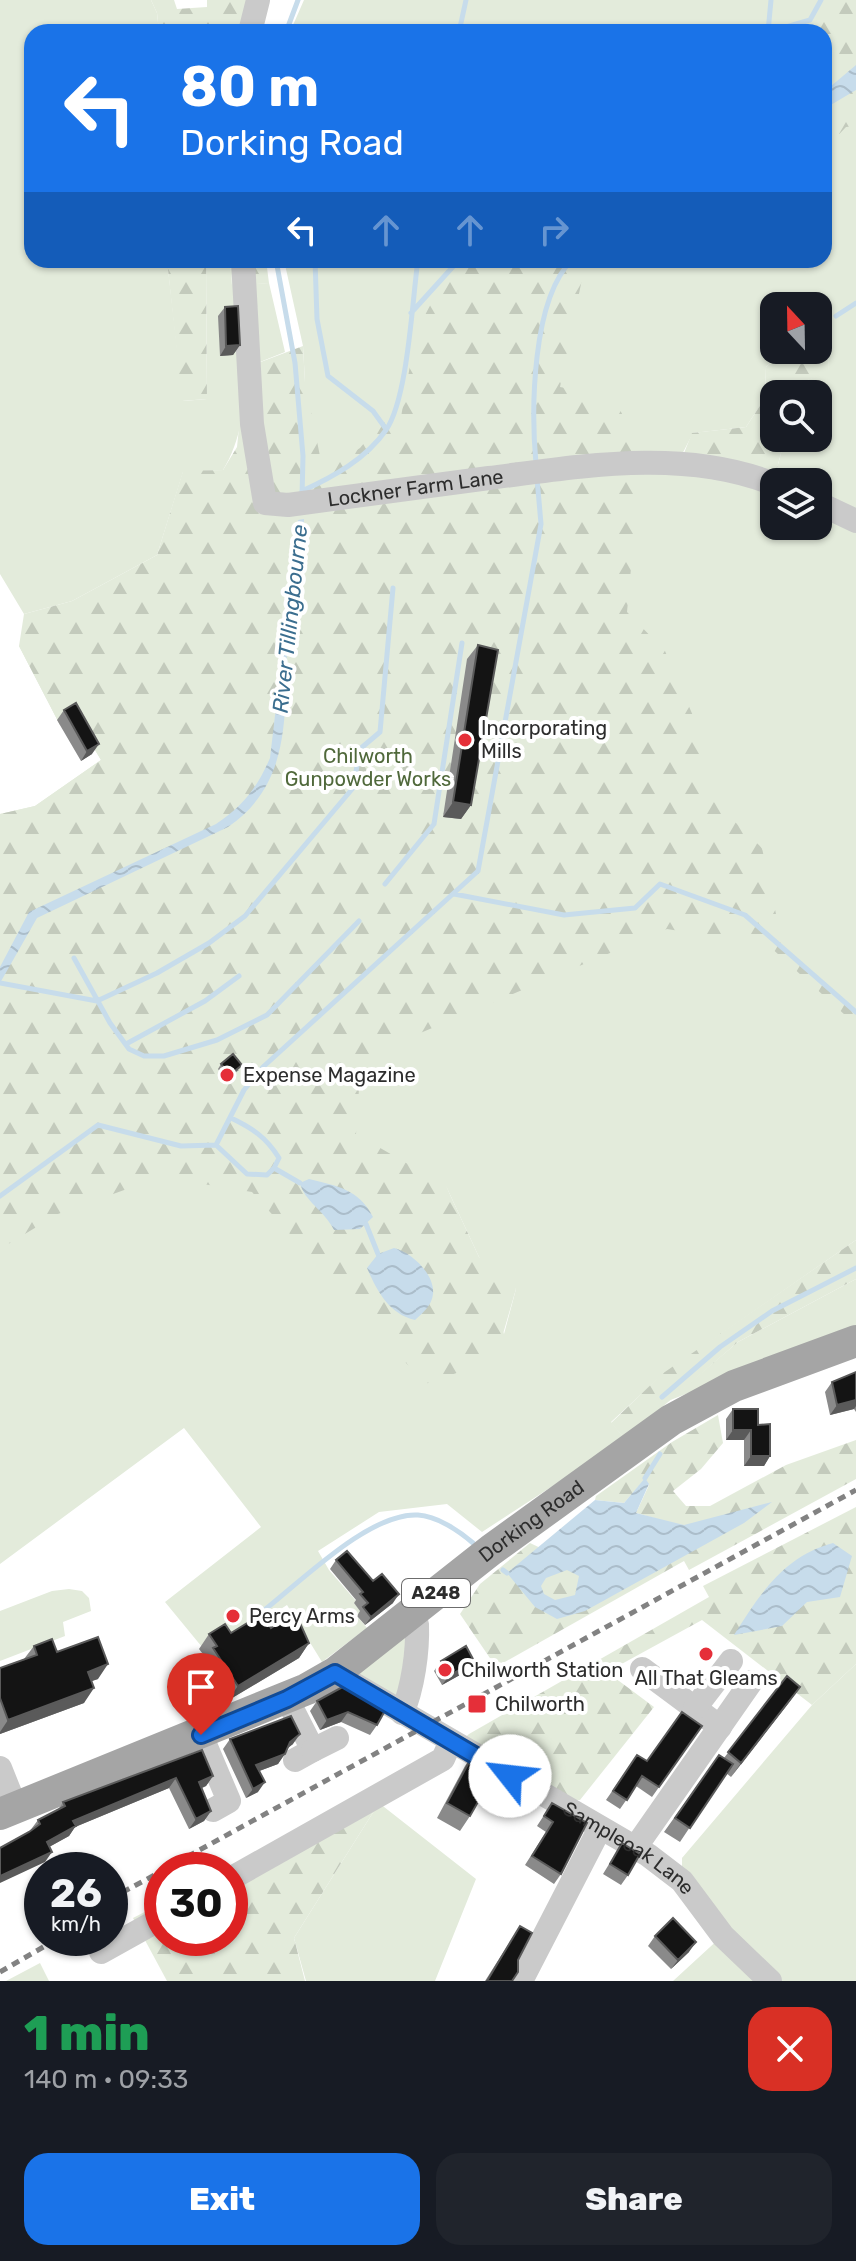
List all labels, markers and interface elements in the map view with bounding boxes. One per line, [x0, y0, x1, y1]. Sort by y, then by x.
text: 80 m [180, 54, 319, 120]
icon: left [48, 56, 152, 160]
text: Dorking Road [180, 121, 404, 164]
icon: left [280, 208, 324, 252]
icon: ahead [364, 208, 408, 252]
icon: ahead [448, 208, 492, 252]
icon: right [532, 208, 576, 252]
north arrow [760, 292, 832, 364]
map controls [760, 292, 832, 540]
button: search [760, 380, 832, 452]
street label: Lockner Farm Lane [326, 464, 505, 512]
button: layers [760, 468, 832, 540]
water label: River Tillingbourne [267, 523, 313, 715]
place label: Incorporating Mills [481, 716, 607, 763]
marker: Incorporating Mills [456, 731, 474, 749]
park label: Chilworth Gunpowder Works [285, 744, 451, 791]
place label: Expense Magazine [243, 1063, 416, 1087]
marker: Expense Magazine [218, 1066, 236, 1084]
street label: Dorking Road [474, 1475, 589, 1567]
road number: A248 [402, 1579, 470, 1607]
place label: Percy Arms [249, 1604, 355, 1628]
marker: Percy Arms [224, 1607, 242, 1625]
marker: All That Gleams [697, 1645, 715, 1663]
pin [167, 1653, 235, 1735]
place label: Chilworth Station [461, 1658, 623, 1682]
marker: Chilworth Station [436, 1661, 454, 1679]
icon: arrive [179, 1665, 223, 1709]
place label: All That Gleams [634, 1666, 778, 1690]
place label: Chilworth [495, 1692, 585, 1716]
marker: Chilworth [466, 1693, 488, 1715]
position arrow [468, 1734, 552, 1818]
street label: Sampleoak Lane [559, 1796, 700, 1899]
speed limit sign: 30 [144, 1852, 248, 1956]
text: 26 [50, 1870, 102, 1917]
text: km/h [51, 1912, 101, 1936]
text: 1 min [24, 2005, 150, 2062]
button: close [748, 2007, 832, 2091]
text: 140 m · 09:33 [24, 2064, 188, 2095]
button: Exit [24, 2153, 420, 2245]
button: Share [436, 2153, 832, 2245]

